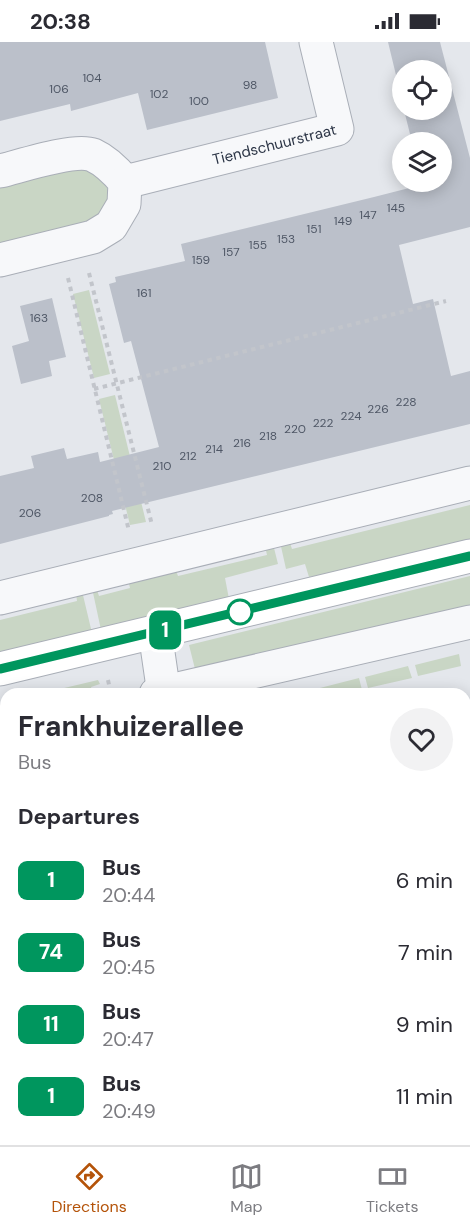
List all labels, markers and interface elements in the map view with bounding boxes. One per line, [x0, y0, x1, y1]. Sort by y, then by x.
text: 20:38 [30, 7, 91, 36]
map controls [392, 60, 452, 192]
button: locate [392, 60, 452, 120]
house number: 104 [82, 70, 102, 86]
house number: 98 [243, 77, 257, 93]
house number: 106 [49, 81, 69, 97]
house number: 102 [150, 86, 168, 102]
house number: 100 [189, 93, 209, 109]
street label: Tiendschuurstraat [210, 120, 338, 170]
button: layers [392, 132, 452, 192]
house number: 145 [387, 200, 405, 216]
house number: 147 [359, 207, 377, 223]
house number: 149 [334, 213, 352, 229]
house number: 151 [307, 221, 321, 237]
house number: 153 [277, 231, 295, 247]
house number: 155 [249, 237, 267, 253]
house number: 157 [222, 244, 240, 260]
house number: 159 [192, 252, 210, 268]
house number: 161 [136, 285, 152, 301]
house number: 163 [30, 310, 48, 326]
house number: 228 [396, 394, 416, 410]
house number: 226 [367, 401, 389, 417]
house number: 224 [341, 408, 361, 424]
house number: 222 [313, 415, 333, 431]
house number: 220 [284, 421, 306, 437]
house number: 218 [259, 428, 277, 444]
house number: 216 [233, 435, 251, 451]
house number: 214 [205, 441, 223, 457]
house number: 212 [179, 448, 197, 464]
house number: 210 [153, 458, 171, 474]
house number: 208 [81, 490, 103, 506]
house number: 206 [19, 505, 41, 521]
unlabelled marker [227, 599, 253, 625]
line badge: 1 [146, 610, 184, 650]
text: 1 [161, 616, 169, 644]
text: Frankhuizerallee [18, 708, 244, 745]
button: heart [390, 708, 453, 771]
text: Bus [18, 749, 52, 775]
text: Departures [18, 802, 140, 831]
text: Bus [102, 853, 141, 882]
text: 1 [47, 866, 55, 894]
text: 6 min [396, 866, 453, 895]
text: 20:44 [102, 882, 155, 908]
text: Bus [102, 925, 141, 954]
text: 74 [39, 938, 63, 966]
text: 7 min [398, 938, 453, 967]
text: 20:45 [102, 954, 155, 980]
text: Bus [102, 997, 141, 1026]
text: 11 [43, 1010, 59, 1038]
text: 9 min [396, 1010, 453, 1039]
text: 20:47 [102, 1026, 154, 1052]
text: Bus [102, 1069, 141, 1098]
text: 1 [47, 1082, 55, 1110]
text: 11 min [396, 1082, 453, 1111]
text: 20:49 [102, 1098, 156, 1124]
tab: Directions [52, 1160, 127, 1217]
tab: Map [230, 1160, 263, 1217]
tab: Tickets [366, 1160, 418, 1217]

